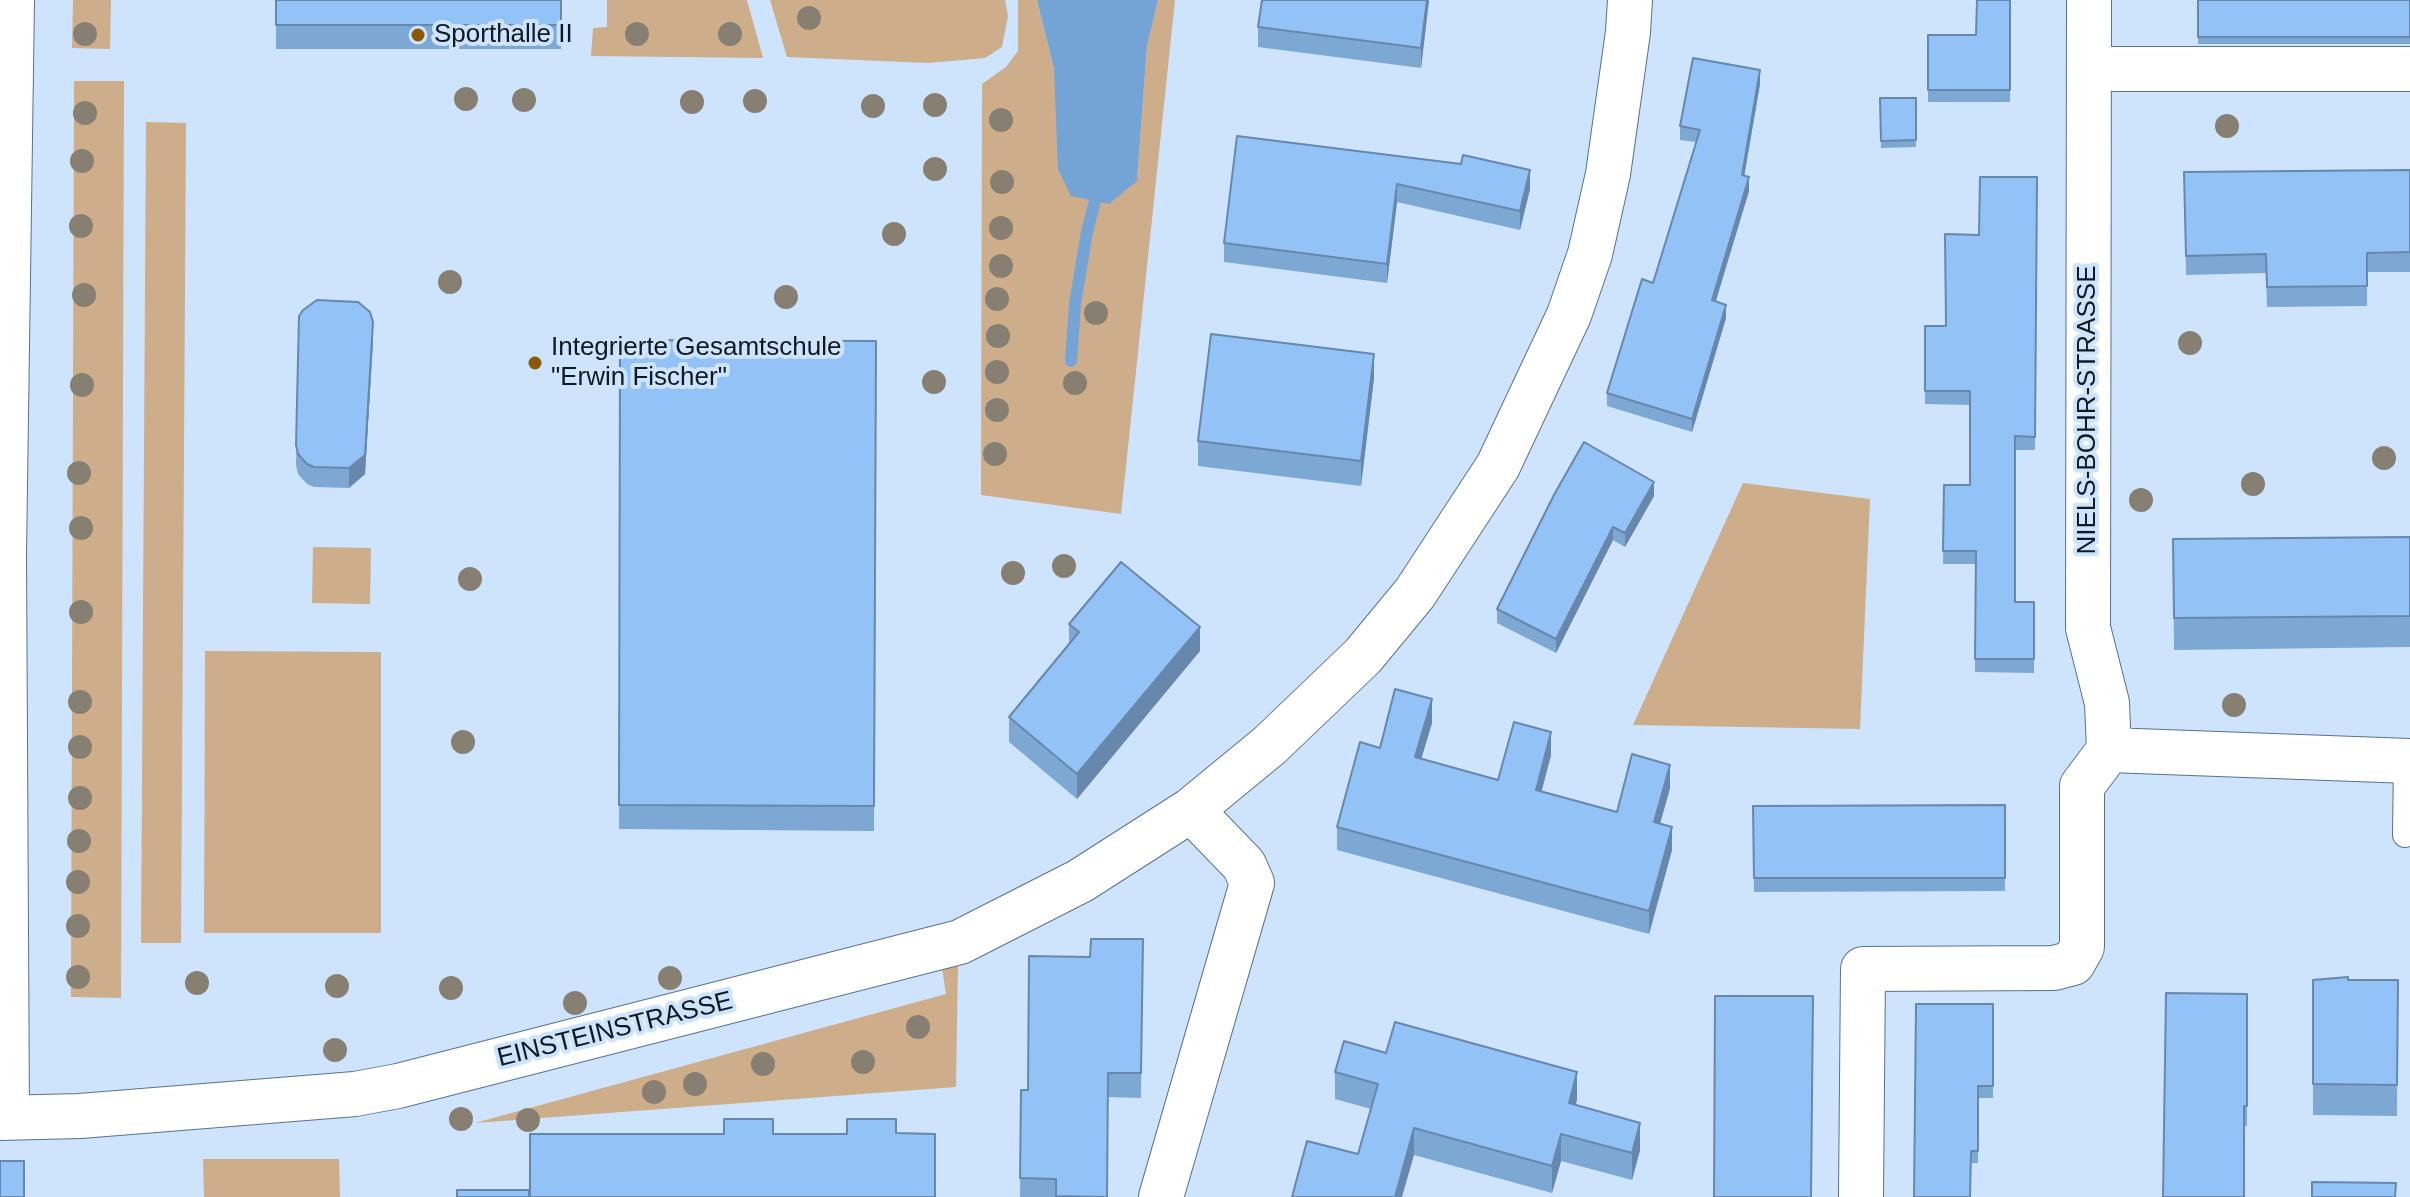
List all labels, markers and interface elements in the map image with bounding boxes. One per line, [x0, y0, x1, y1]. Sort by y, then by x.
place label: Sporthalle II [434, 19, 573, 51]
marker: Sporthalle II [409, 26, 427, 44]
street label: NIELS-BOHR-STRASSE [2072, 266, 2104, 554]
place label: Integrierte Gesamtschule "Erwin Fischer" [551, 332, 841, 394]
marker: Integrierte Gesamtschule "Erwin Fischer" [526, 354, 544, 372]
street label: EINSTEINSTRASSE [494, 986, 736, 1074]

